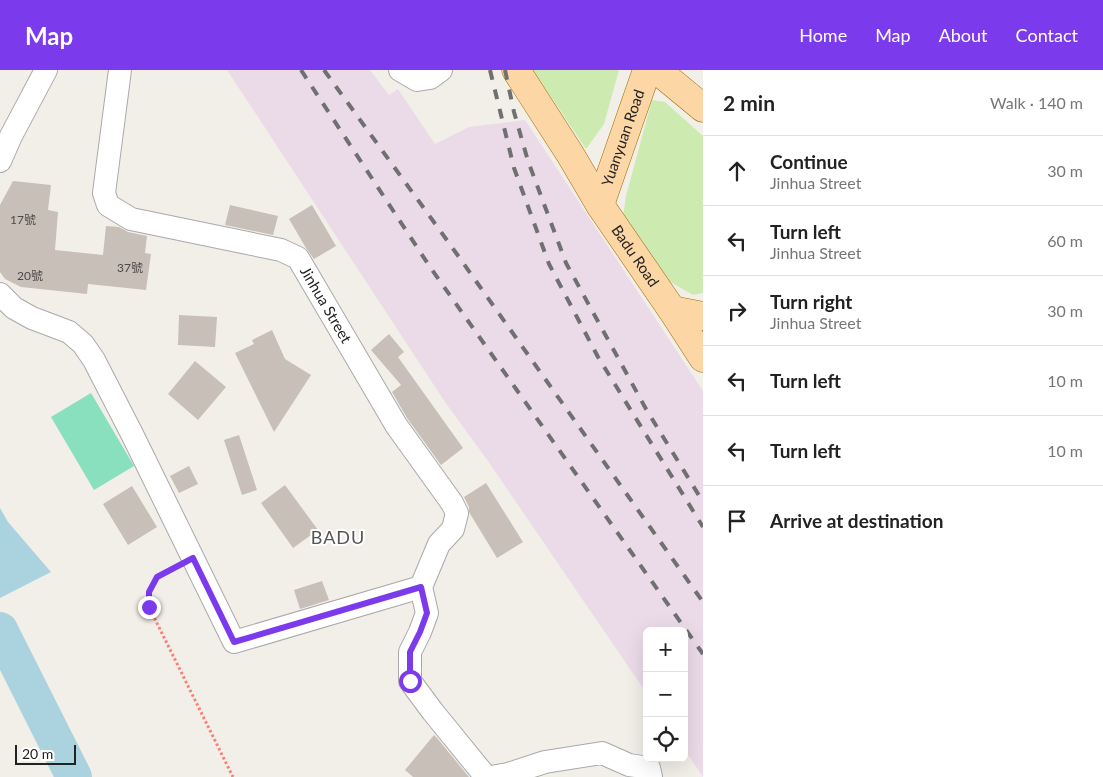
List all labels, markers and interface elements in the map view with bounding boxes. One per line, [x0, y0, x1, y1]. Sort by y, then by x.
text: Map [25, 21, 73, 50]
text: Home [799, 24, 847, 46]
text: Map [875, 24, 911, 46]
text: About [939, 24, 988, 46]
text: Contact [1016, 24, 1078, 46]
street label: Yuanyuan Road [597, 87, 648, 188]
text: 2 min [723, 90, 775, 115]
text: Walk · 140 m [990, 93, 1083, 112]
text: Continue [770, 150, 848, 173]
icon: ahead [723, 157, 751, 185]
text: 30 m [1047, 161, 1083, 180]
text: Jinhua Street [770, 173, 861, 192]
house number: 17號 [10, 212, 36, 227]
text: Turn left [770, 220, 841, 243]
street label: Badu Road [608, 221, 663, 290]
icon: left [723, 227, 751, 255]
text: 60 m [1047, 231, 1083, 250]
text: Jinhua Street [770, 243, 861, 262]
house number: 37號 [117, 260, 143, 275]
street label: Jinhua Street [297, 263, 356, 347]
house number: 20號 [17, 268, 43, 283]
text: Turn right [770, 290, 852, 313]
icon: right [723, 297, 751, 325]
text: 30 m [1047, 301, 1083, 320]
text: Jinhua Street [770, 313, 861, 332]
icon: left [723, 367, 751, 395]
text: Turn left [770, 369, 841, 392]
text: 10 m [1047, 371, 1083, 390]
icon: left [723, 437, 751, 465]
text: Turn left [770, 439, 841, 462]
text: 10 m [1047, 441, 1083, 460]
icon: arrive [723, 507, 751, 535]
text: Arrive at destination [770, 509, 943, 532]
district label: BADU [311, 526, 365, 548]
route end [138, 596, 161, 619]
map controls [643, 627, 688, 762]
button: + [643, 627, 688, 672]
route start [399, 670, 422, 693]
button: − [643, 672, 688, 717]
button: locate [643, 717, 688, 762]
scale bar [15, 742, 76, 765]
text: 20 m [22, 745, 53, 762]

